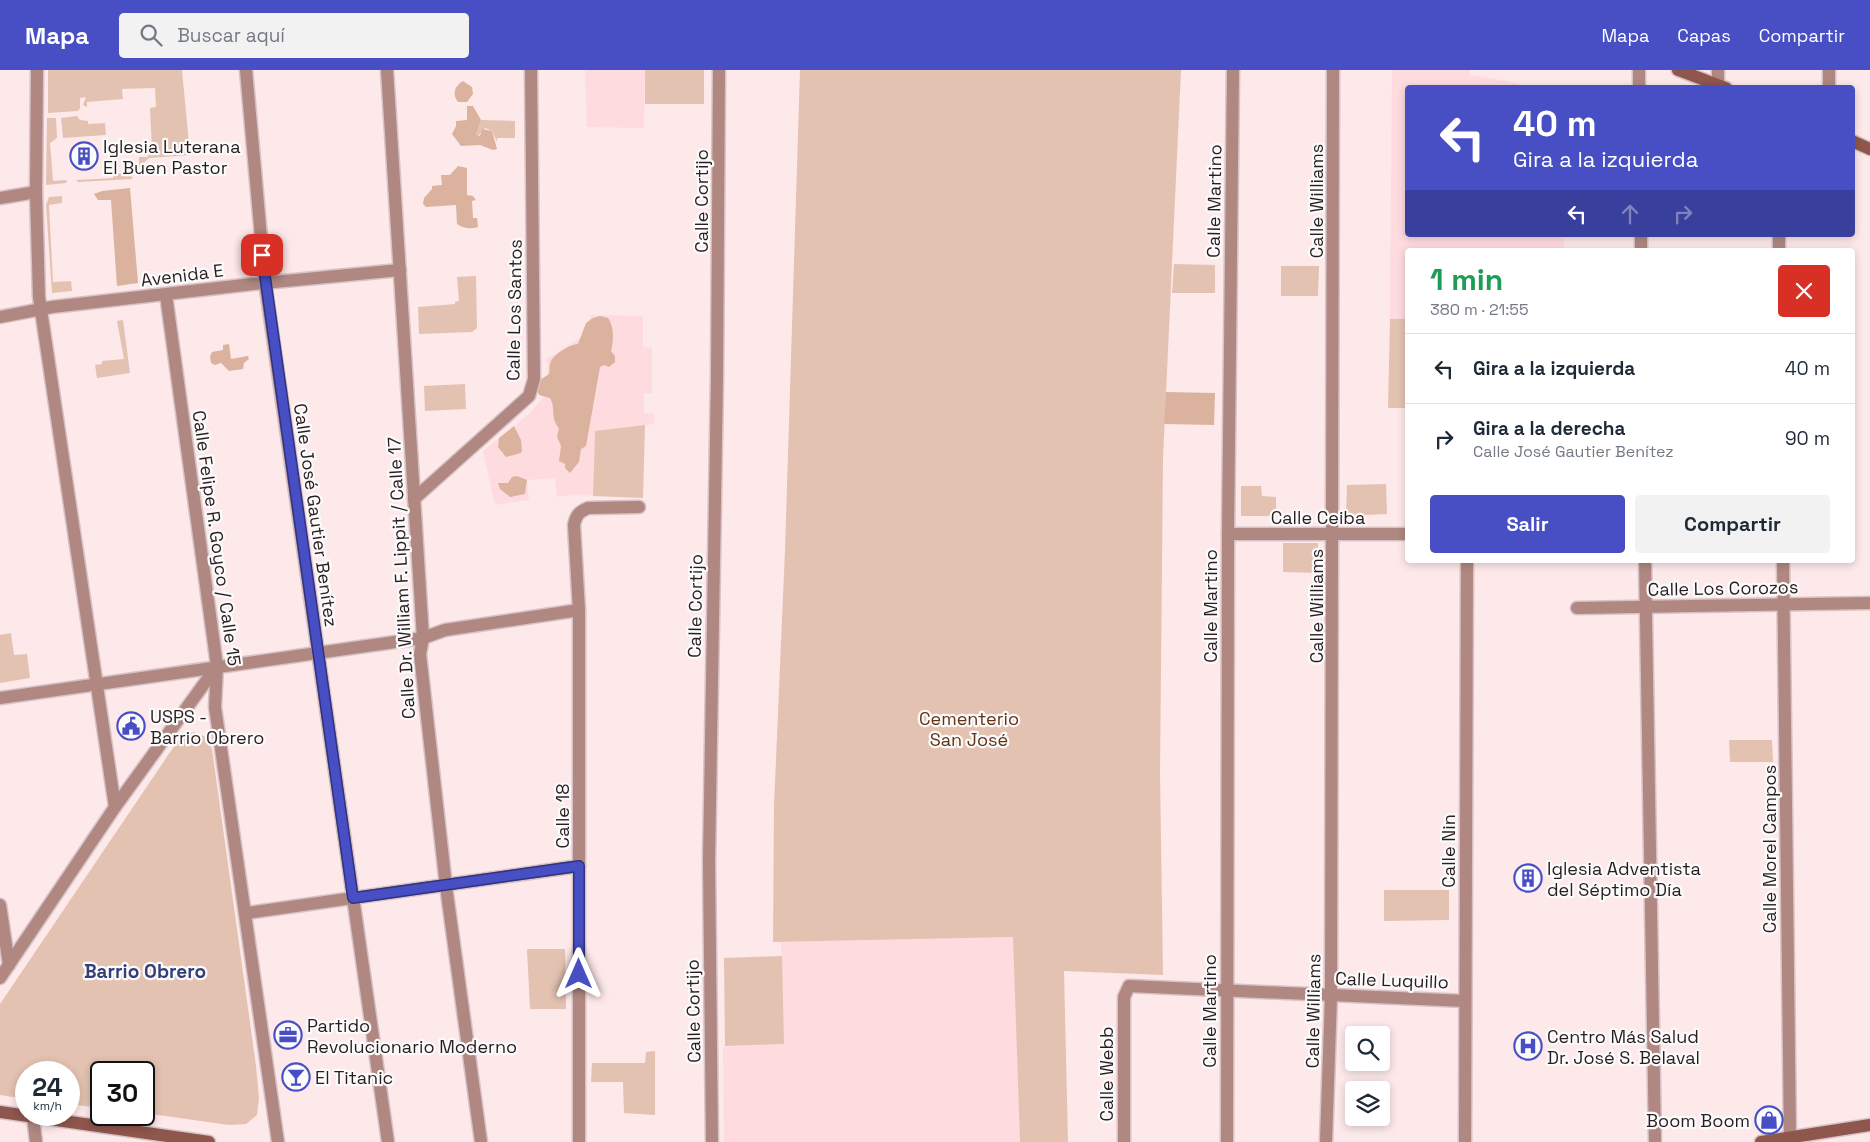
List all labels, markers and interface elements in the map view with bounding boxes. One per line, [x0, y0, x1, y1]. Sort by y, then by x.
search box [119, 13, 469, 58]
text: Mapa [25, 20, 89, 51]
icon: search [137, 21, 165, 49]
text: Buscar aquí [177, 23, 285, 48]
text: Mapa [1601, 24, 1649, 47]
text: Capas [1677, 24, 1731, 47]
text: Compartir [1759, 24, 1845, 47]
text: 40 m [1513, 102, 1597, 146]
icon: left [1430, 105, 1495, 170]
place label: Iglesia Luterana El Buen Pastor [103, 135, 240, 179]
building icon: Iglesia Luterana El Buen Pastor [69, 141, 99, 171]
street label: Calle Martino [1202, 144, 1226, 258]
street label: Calle Williams [1305, 144, 1328, 258]
text: Gira a la izquierda [1513, 145, 1698, 173]
street label: Calle Cortijo [690, 149, 713, 253]
icon: left [1563, 200, 1591, 228]
icon: ahead [1616, 200, 1644, 228]
icon: right [1669, 200, 1697, 228]
pin [241, 234, 283, 276]
street label: Calle Los Santos [501, 239, 527, 381]
icon: arrive [248, 241, 276, 269]
street label: Avenida E [139, 259, 225, 291]
text: 1 min [1430, 260, 1503, 299]
button: close [1778, 265, 1830, 317]
text: 380 m · 21:55 [1430, 299, 1529, 320]
icon: left [1430, 355, 1458, 383]
text: Gira a la izquierda [1473, 356, 1635, 381]
text: 40 m [1785, 356, 1830, 381]
street label: Calle José Gautier Benítez [289, 402, 343, 628]
street label: Calle Felipe R. Goyco / Calle 15 [188, 409, 246, 667]
text: Gira a la derecha [1473, 416, 1625, 441]
icon: right [1430, 425, 1458, 453]
text: 90 m [1785, 426, 1830, 451]
street label: Calle Dr. William F. Lippit / Calle 17 [382, 436, 420, 720]
text: Calle José Gautier Benítez [1473, 441, 1674, 462]
button: Salir [1430, 495, 1625, 553]
button: Compartir [1635, 495, 1830, 553]
street label: Calle Ceiba [1271, 506, 1365, 529]
street label: Calle Martino [1199, 549, 1222, 663]
street label: Calle Williams [1305, 549, 1328, 663]
street label: Calle Cortijo [683, 554, 707, 658]
street label: Calle Los Corozos [1648, 575, 1798, 601]
place label: USPS - Barrio Obrero [150, 705, 264, 749]
park label: Cementerio San José [919, 707, 1019, 751]
public building icon: USPS - Barrio Obrero [116, 711, 146, 741]
street label: Calle Morel Campos [1758, 765, 1781, 933]
street label: Calle 18 [551, 784, 574, 848]
street label: Calle Nin [1437, 814, 1460, 888]
place label: Iglesia Adventista del Séptimo Día [1547, 857, 1701, 901]
building icon: Iglesia Adventista del Séptimo Día [1513, 863, 1543, 893]
position arrow [552, 947, 604, 999]
street label: Calle Martino [1198, 954, 1221, 1068]
street label: Calle Williams [1301, 954, 1325, 1068]
district label: Barrio Obrero [84, 959, 206, 984]
street label: Calle Cortijo [681, 959, 705, 1063]
street label: Calle Luquillo [1335, 967, 1449, 993]
place label: Partido Revolucionario Moderno [307, 1014, 517, 1058]
office icon: Partido Revolucionario Moderno [273, 1020, 303, 1050]
place label: Centro Más Salud Dr. José S. Belaval [1547, 1025, 1700, 1069]
street label: Calle Webb [1095, 1026, 1118, 1122]
map controls [1345, 1026, 1390, 1126]
button: search [1345, 1026, 1390, 1071]
hospital icon: Centro Más Salud Dr. José S. Belaval [1513, 1031, 1543, 1061]
speed limit sign: 30 [90, 1061, 155, 1126]
bar icon: El Titanic [281, 1062, 311, 1092]
place label: El Titanic [315, 1066, 393, 1089]
text: 24 [32, 1071, 63, 1103]
button: layers [1345, 1081, 1390, 1126]
text: km/h [33, 1098, 62, 1114]
shop icon: Boom Boom [1754, 1105, 1784, 1135]
place label: Boom Boom [1646, 1109, 1750, 1132]

